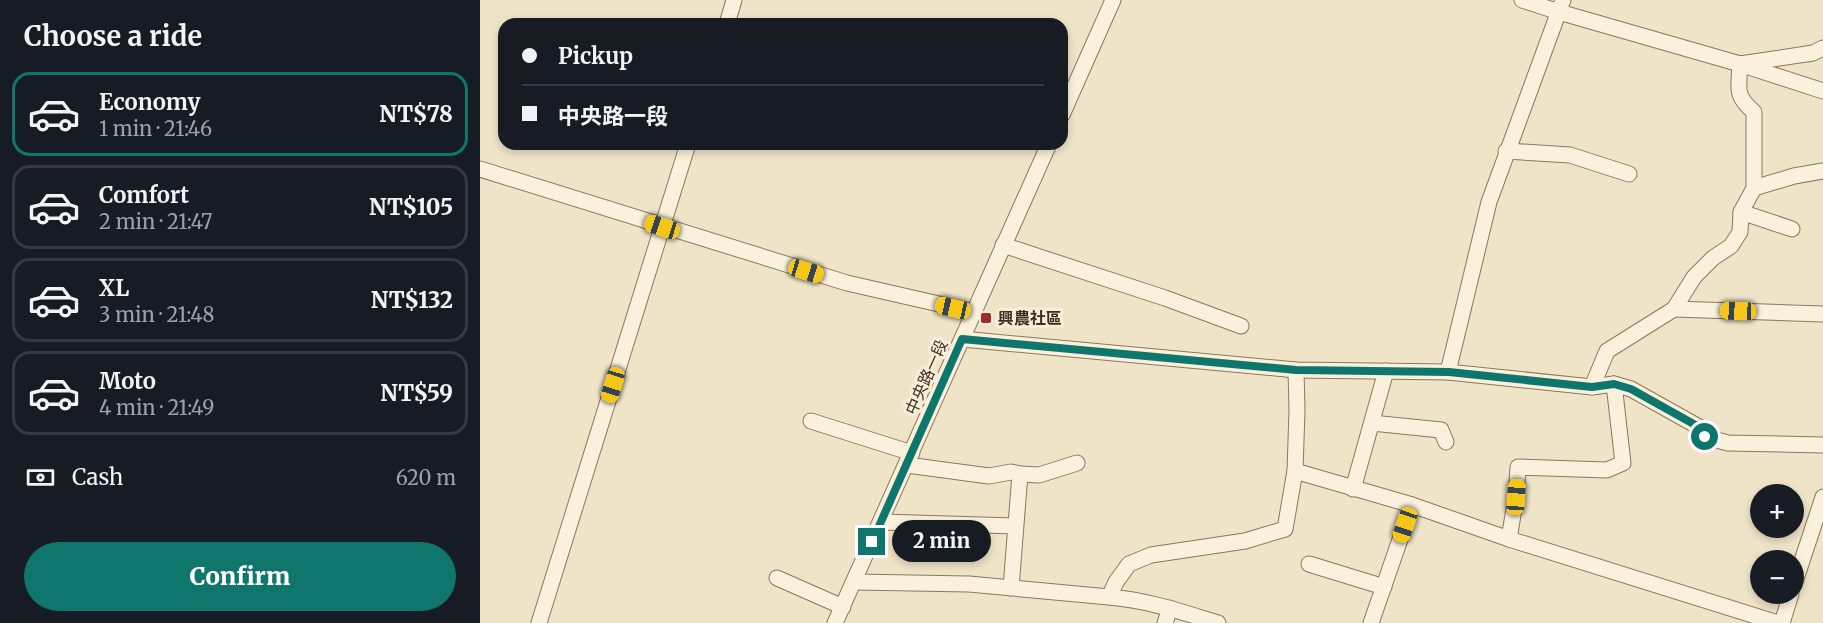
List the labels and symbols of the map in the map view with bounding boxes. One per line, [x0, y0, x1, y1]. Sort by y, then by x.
car [642, 213, 682, 241]
car [786, 257, 826, 285]
car [933, 295, 973, 321]
car [1720, 301, 1756, 321]
place label: 興農社區 [998, 308, 1062, 328]
marker: 興農社區 [979, 311, 993, 325]
street label: 中央路一段 [901, 336, 951, 418]
car [599, 365, 627, 405]
route start [1691, 423, 1718, 450]
car [1506, 478, 1526, 516]
car [1391, 505, 1419, 545]
callout: 2 min [893, 521, 992, 563]
route end [858, 528, 885, 555]

